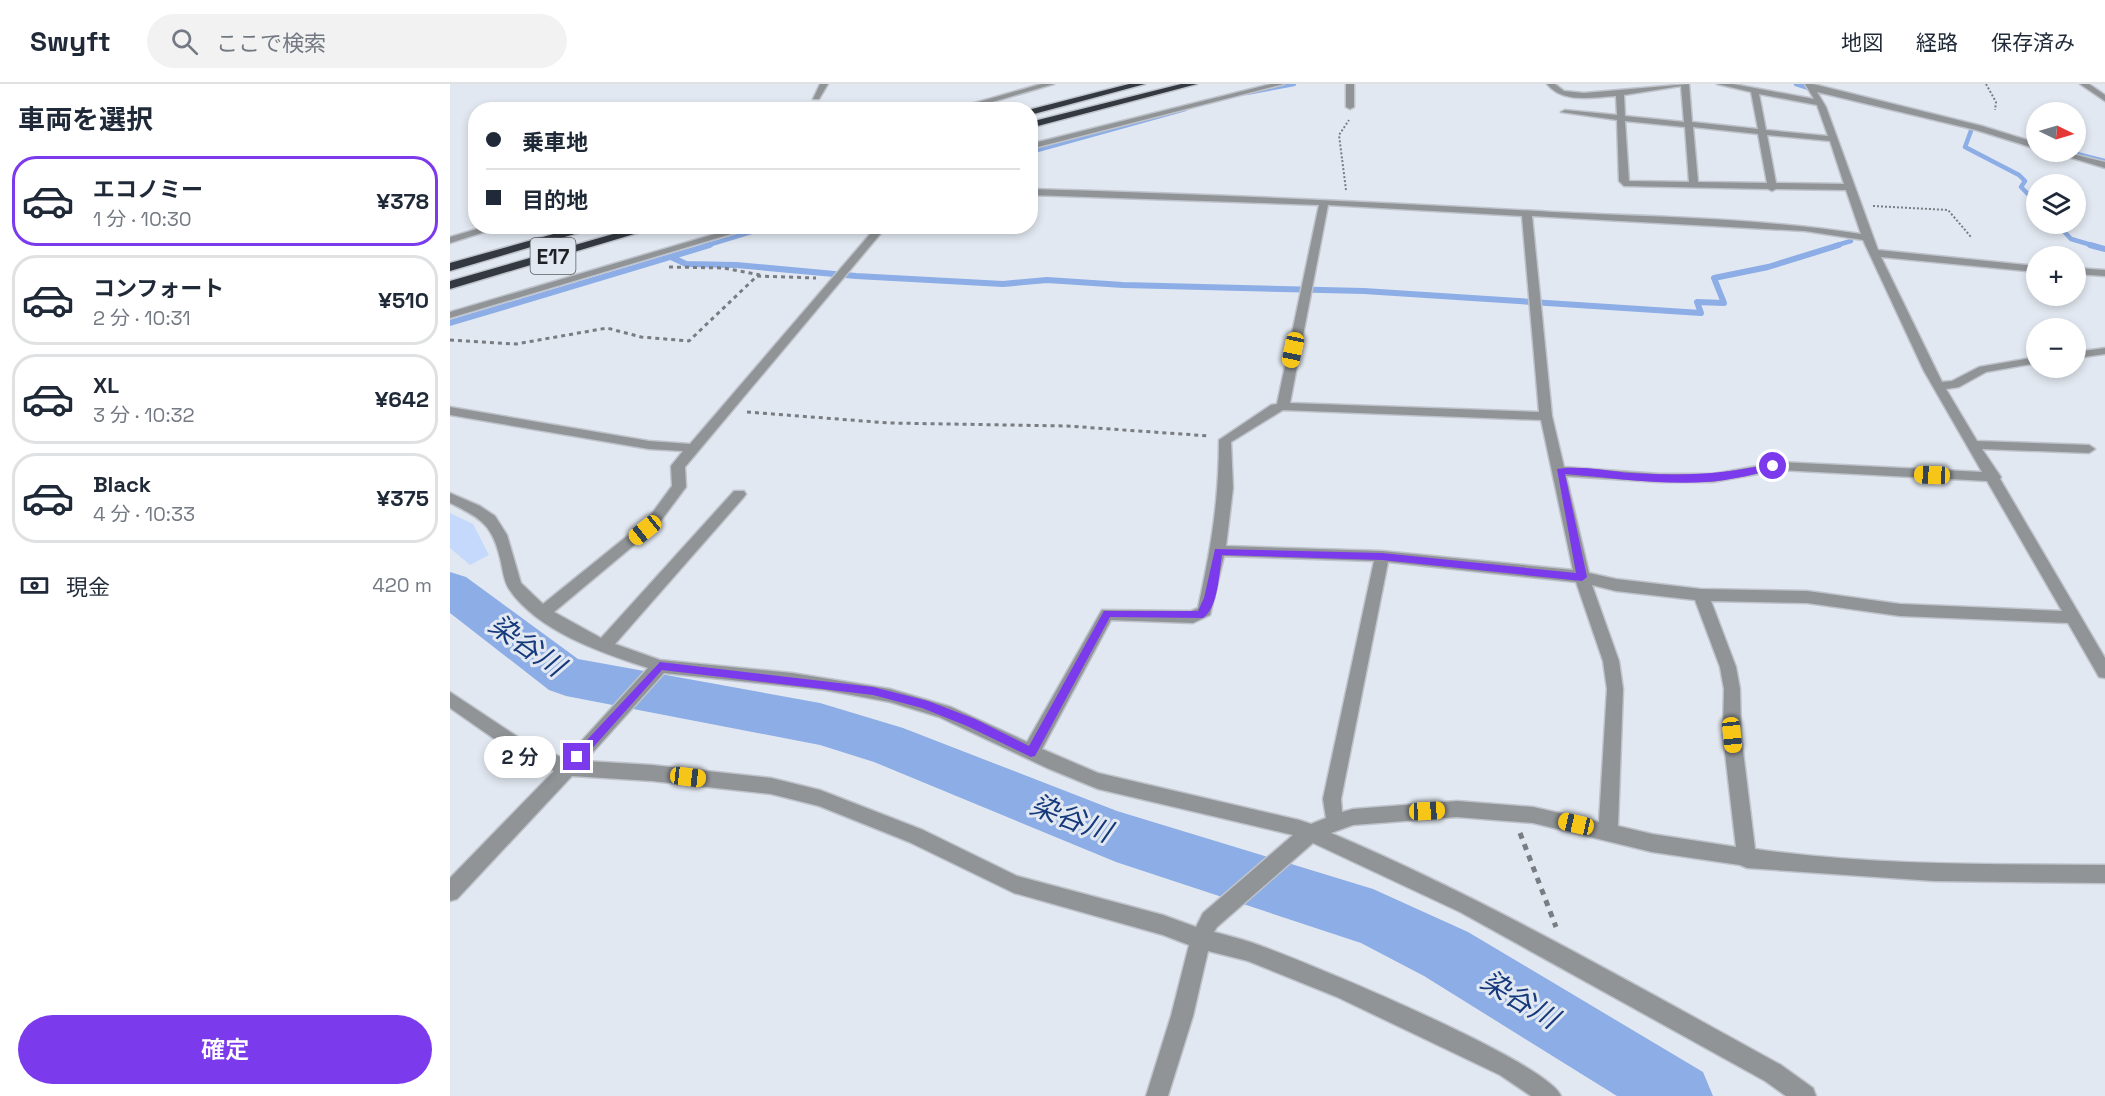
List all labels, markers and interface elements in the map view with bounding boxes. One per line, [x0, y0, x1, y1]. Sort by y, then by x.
search box [147, 14, 567, 68]
text: Swyft [30, 23, 111, 59]
icon: search [168, 25, 201, 58]
text: ここで検索 [216, 29, 326, 57]
text: 地図 [1841, 29, 1883, 56]
text: 経路 [1916, 29, 1958, 56]
text: 保存済み [1991, 29, 2075, 56]
text: 車両を選択 [18, 102, 153, 137]
north arrow [2026, 102, 2086, 162]
map controls [2026, 102, 2086, 378]
text: 乗車地 [522, 128, 588, 156]
icon: car [21, 174, 75, 228]
button: layers [2026, 174, 2086, 234]
text: エコノミー [93, 175, 203, 203]
text: 目的地 [522, 186, 588, 214]
text: ¥378 [377, 187, 429, 215]
text: 1 分 · 10:30 [93, 206, 192, 232]
road number: E17 [530, 238, 576, 274]
button: + [2026, 246, 2086, 306]
icon: car [21, 273, 75, 327]
text: コンフォート [93, 274, 224, 302]
text: ¥510 [378, 286, 429, 314]
text: 2 分 · 10:31 [93, 305, 191, 331]
button: − [2026, 318, 2086, 378]
car [1280, 331, 1306, 369]
text: XL [93, 371, 119, 399]
icon: car [21, 372, 75, 426]
text: ¥642 [375, 385, 429, 413]
text: 3 分 · 10:32 [93, 402, 195, 428]
route start [1759, 452, 1786, 479]
car [1914, 465, 1950, 485]
text: Black [93, 470, 151, 498]
icon: car [21, 471, 75, 525]
text: ¥375 [377, 484, 429, 512]
text: 4 分 · 10:33 [93, 501, 195, 527]
car [625, 512, 665, 548]
icon: cash [18, 569, 51, 602]
text: 420 m [372, 572, 432, 598]
text: 現金 [66, 573, 110, 601]
water label: 染谷川 [482, 606, 574, 686]
car [1721, 716, 1743, 754]
callout: 2 分 [484, 736, 556, 778]
route end [563, 743, 590, 770]
text: 2 分 [502, 744, 538, 770]
car [669, 766, 707, 788]
water label: 染谷川 [1025, 786, 1119, 851]
car [1409, 801, 1445, 821]
car [1556, 811, 1596, 837]
water label: 染谷川 [1475, 962, 1568, 1038]
button: 確定 [18, 1015, 432, 1084]

